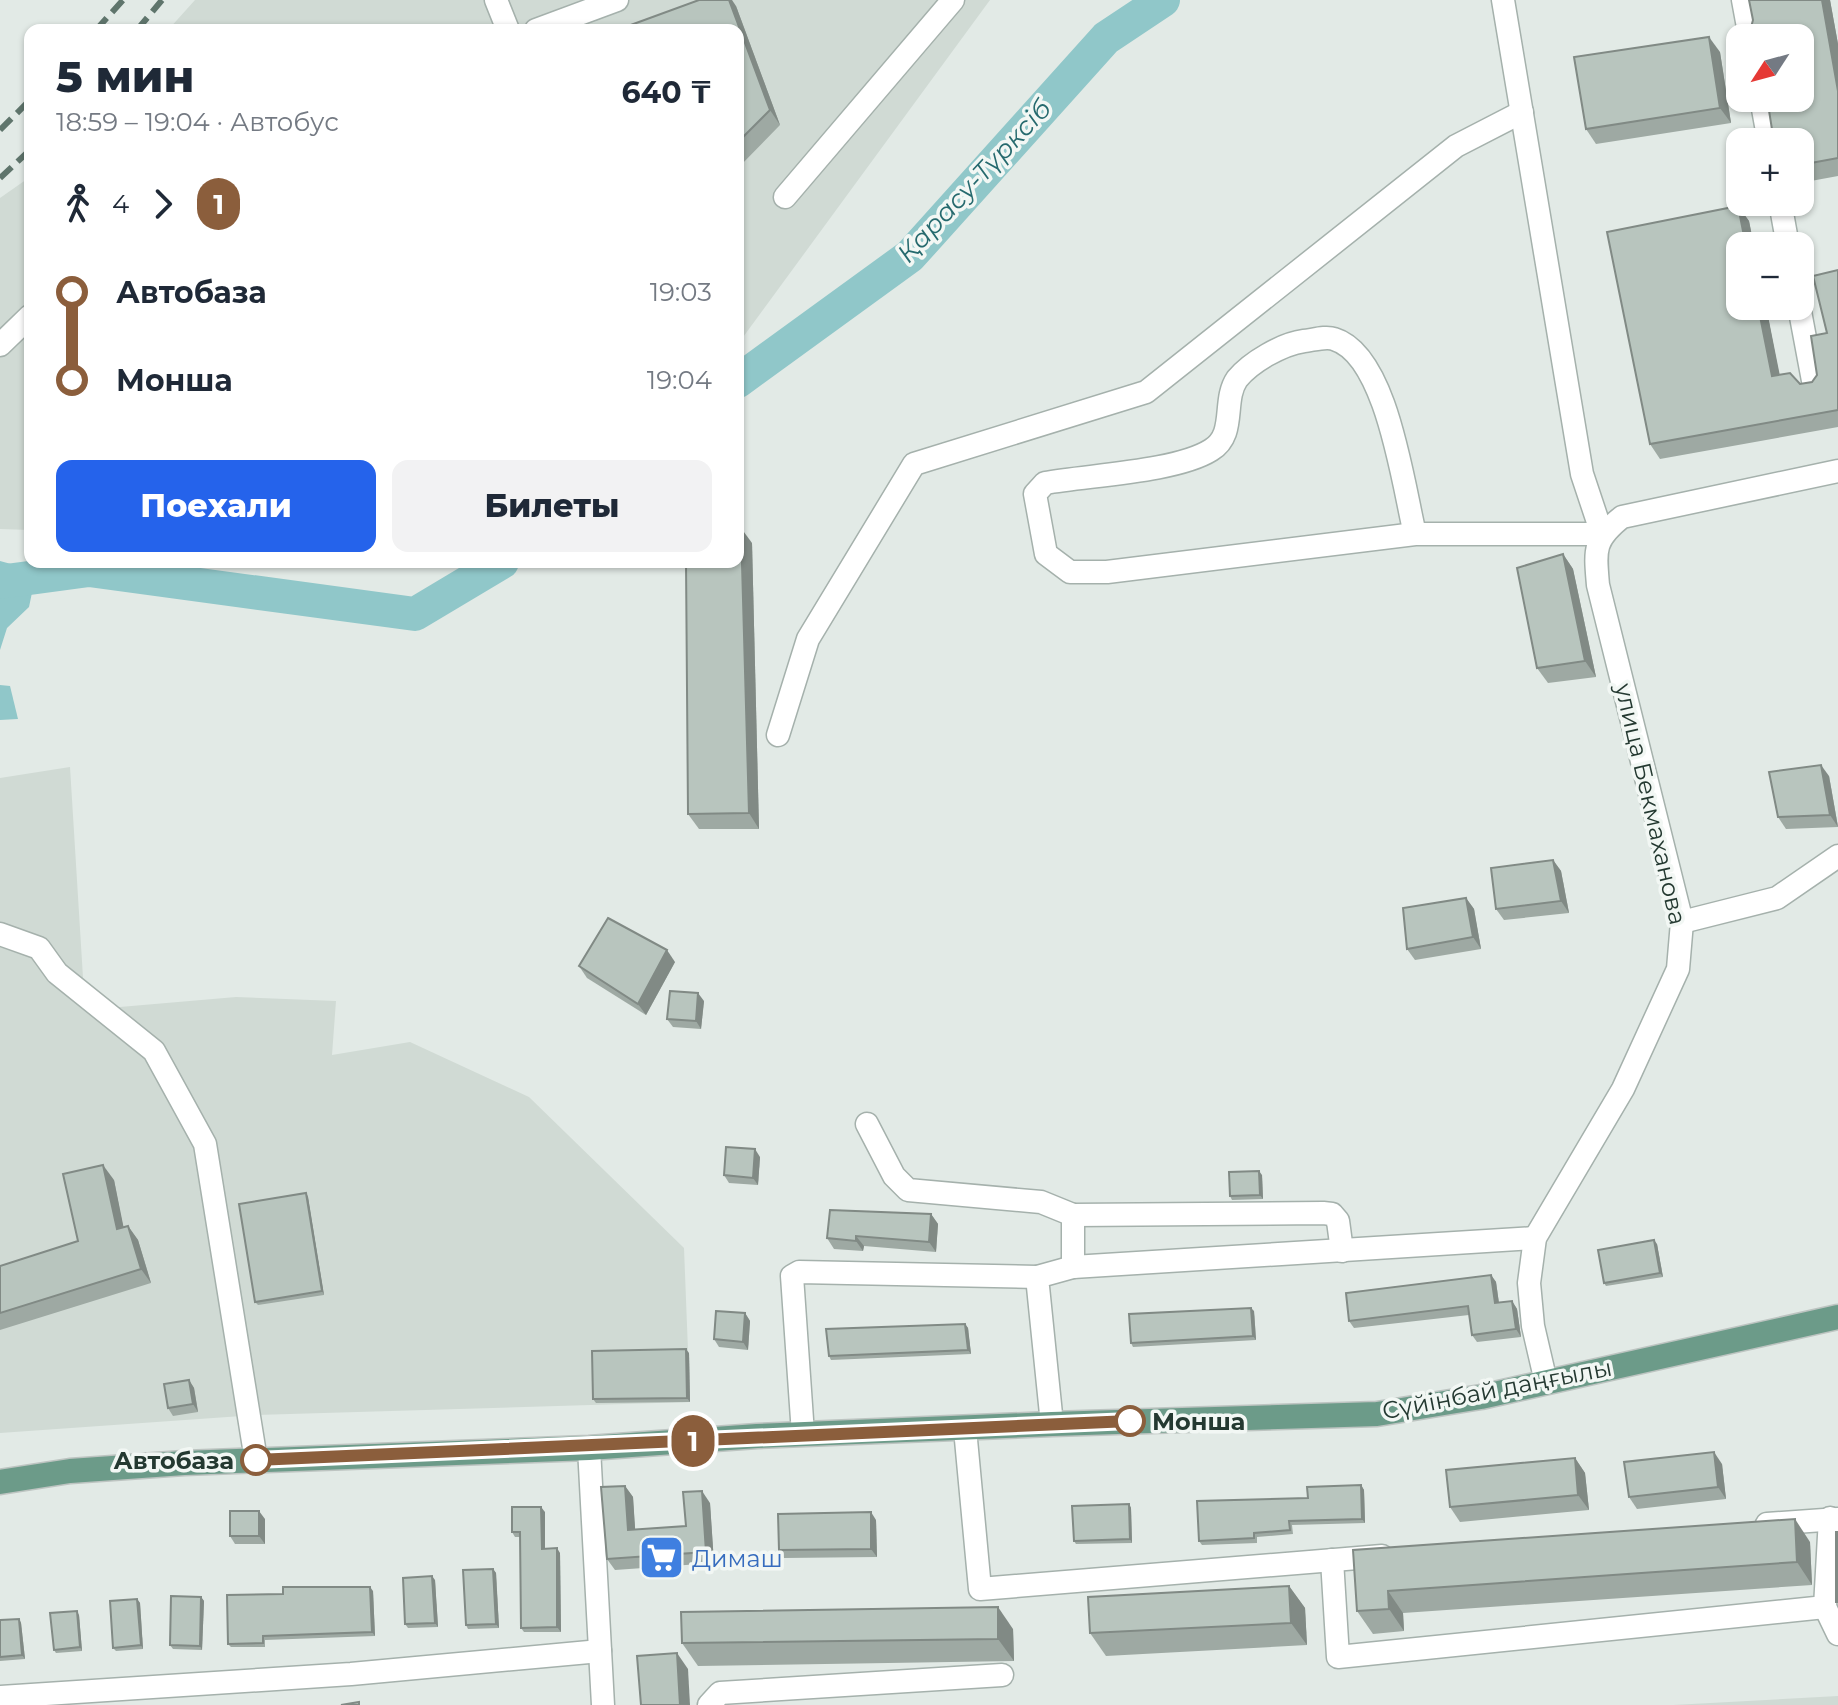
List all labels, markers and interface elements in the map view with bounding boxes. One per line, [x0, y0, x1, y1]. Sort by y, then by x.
north arrow [1726, 24, 1814, 112]
map controls [1726, 24, 1814, 320]
text: 5 мин [56, 49, 194, 103]
text: 640 ₸ [621, 74, 712, 111]
water label: Қарасу-Түрксіб [890, 92, 1058, 269]
text: 18:59 – 19:04 · Автобус [56, 106, 339, 138]
button: + [1726, 128, 1814, 216]
icon: walk [56, 182, 100, 226]
icon: forward [141, 182, 185, 226]
text: 1 [213, 187, 224, 221]
text: 4 [112, 188, 129, 220]
button: − [1726, 232, 1814, 320]
text: Автобаза [116, 274, 267, 311]
text: 19:03 [650, 276, 712, 308]
text: Монша [116, 362, 233, 399]
text: 19:04 [647, 364, 712, 396]
button: Поехали [56, 460, 376, 552]
button: Билеты [392, 460, 712, 552]
street label: улица Бекмаханова [1609, 680, 1693, 927]
street label: Сүйінбай даңғылы [1380, 1352, 1614, 1426]
marker: Монша [1115, 1406, 1145, 1436]
place label: Монша [1152, 1407, 1245, 1436]
line badge: 1 [667, 1415, 719, 1467]
text: 1 [688, 1424, 698, 1458]
marker: Автобаза [241, 1445, 271, 1475]
place label: Автобаза [113, 1446, 234, 1475]
supermarket icon: Димаш [637, 1534, 685, 1582]
place label: Димаш [692, 1544, 783, 1573]

